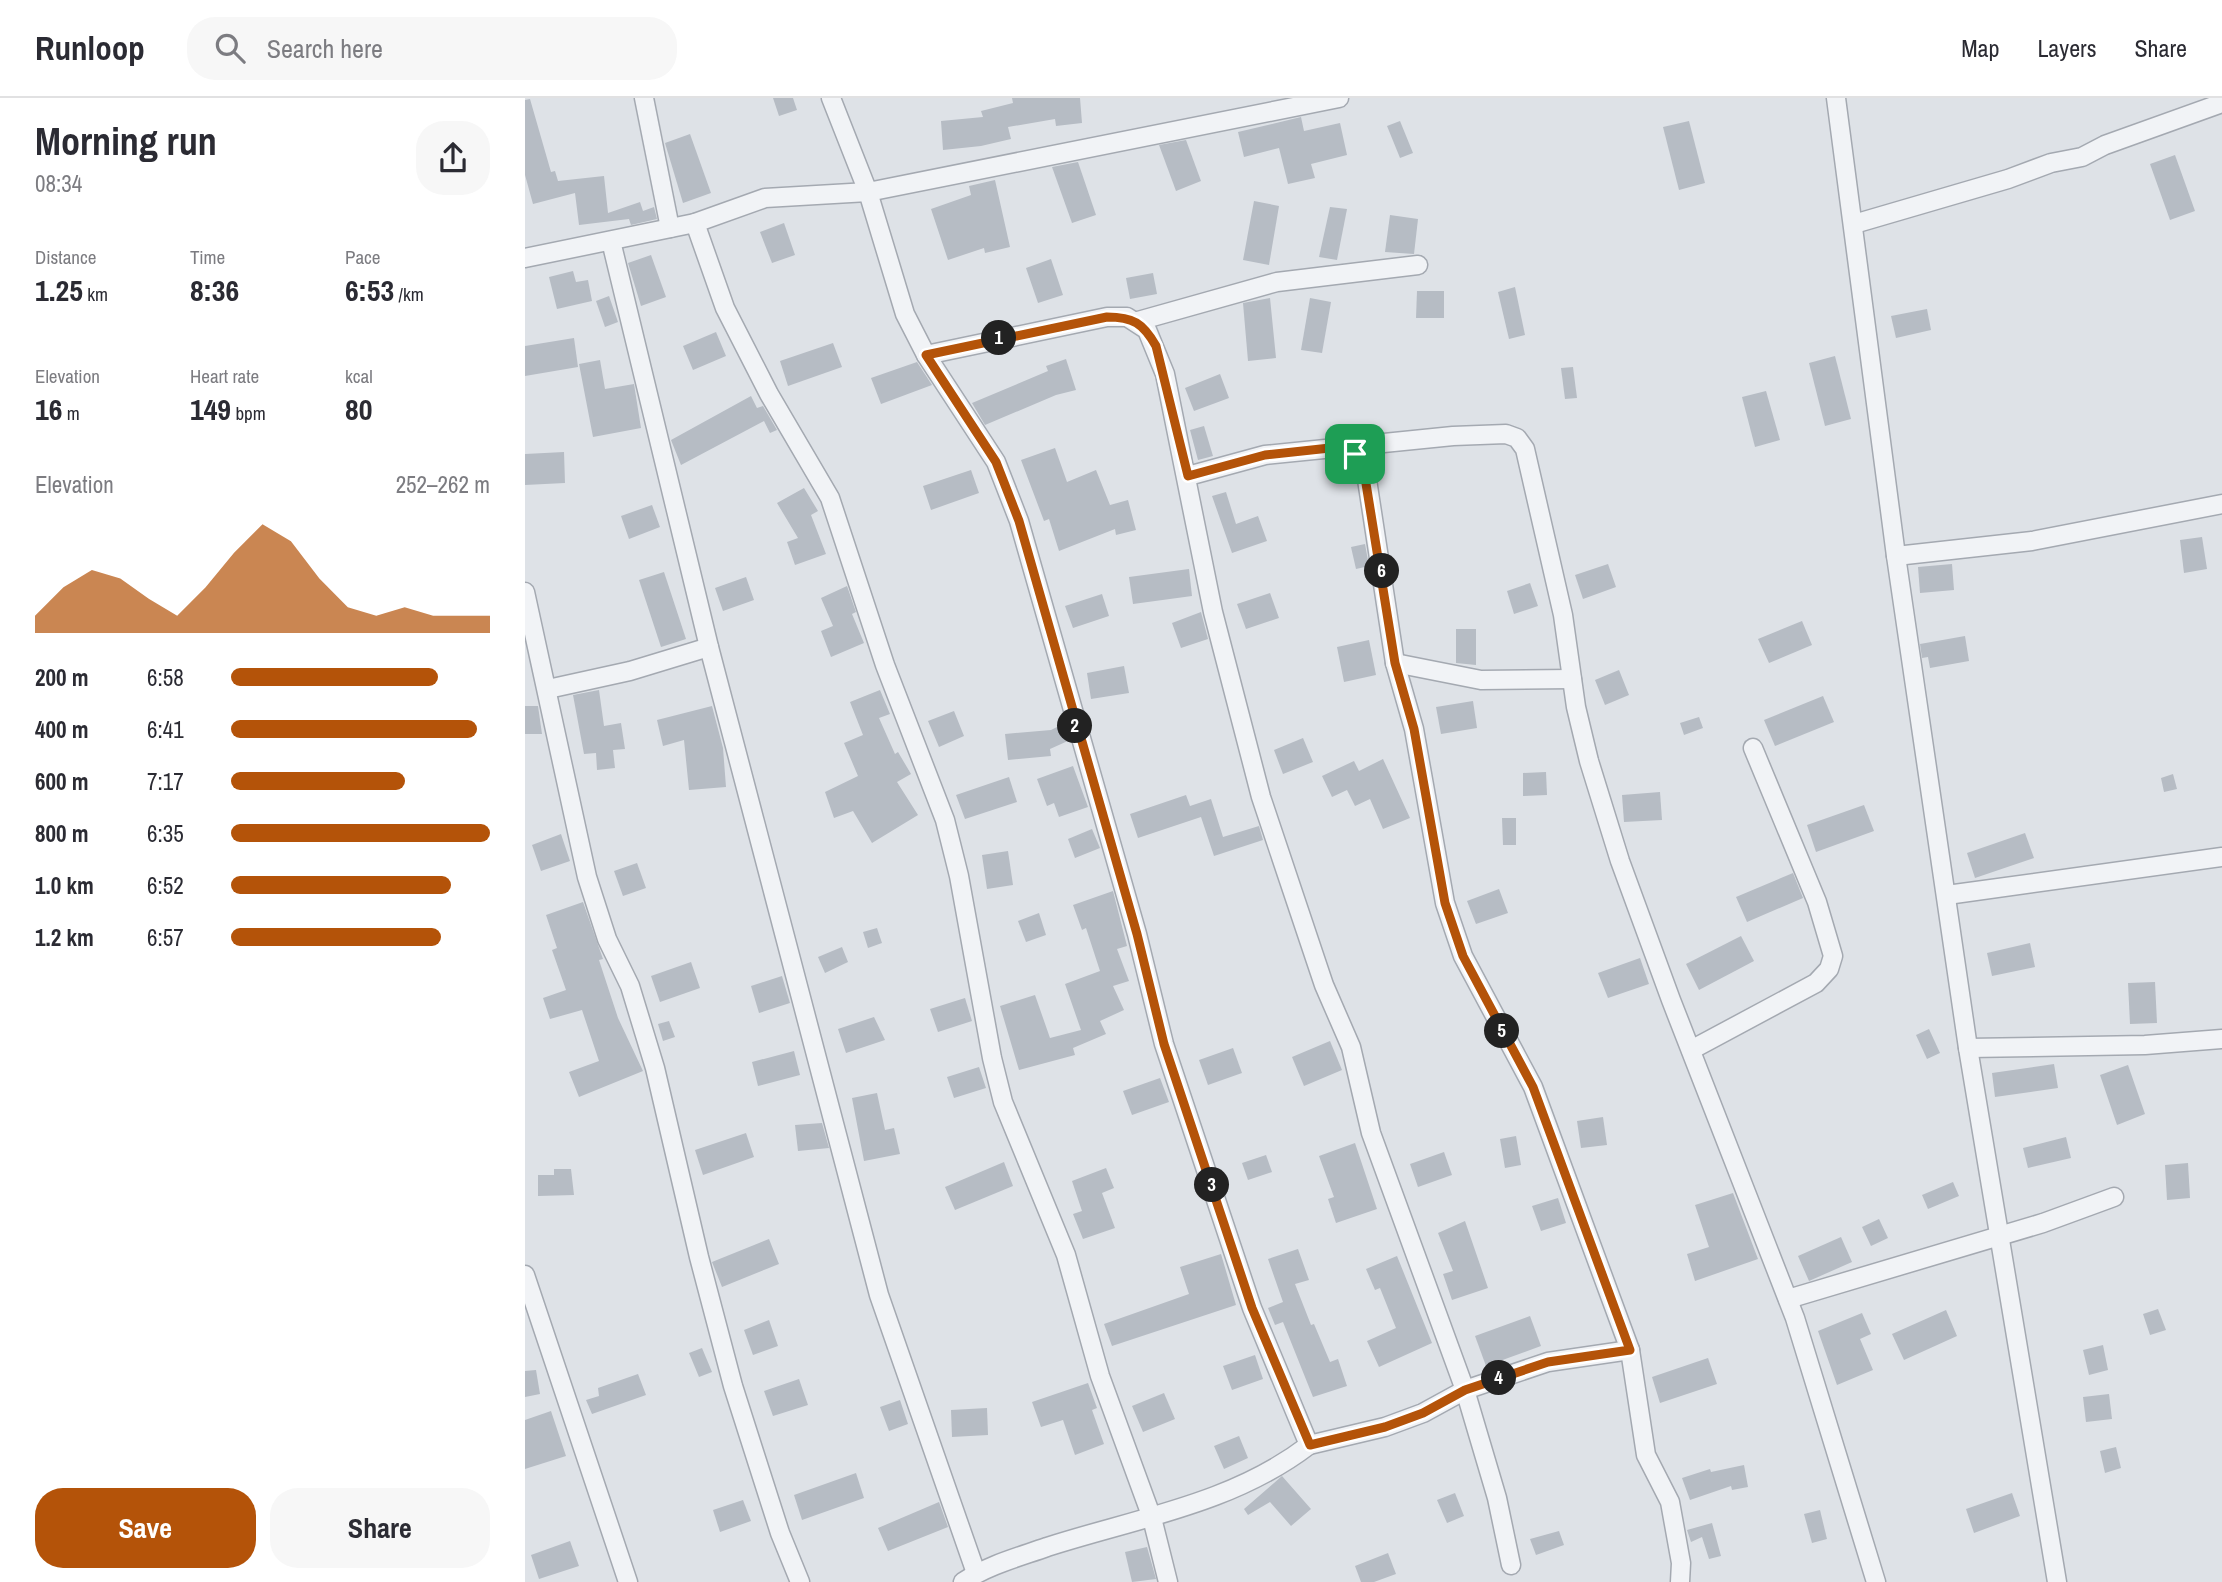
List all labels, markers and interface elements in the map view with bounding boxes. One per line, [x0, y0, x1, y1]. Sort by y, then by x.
search box [187, 17, 677, 80]
text: Runloop [35, 26, 145, 70]
icon: search [211, 29, 249, 67]
text: Search here [267, 31, 383, 66]
text: Map [1961, 32, 1999, 64]
text: Layers [2037, 32, 2096, 64]
text: Share [2134, 32, 2187, 64]
text: Morning run [35, 116, 217, 167]
button: share [416, 121, 490, 195]
text: 08:34 [35, 168, 82, 199]
text: Distance [35, 244, 96, 270]
text: Time [190, 244, 225, 270]
text: Pace [345, 244, 381, 270]
text: 1.25 [35, 270, 83, 310]
text: 8:36 [190, 270, 239, 310]
text: 6:53 [345, 270, 394, 310]
text: km [83, 281, 108, 307]
text: /km [394, 281, 424, 307]
pin: 1 [981, 320, 1016, 356]
text: 1 [994, 324, 1003, 350]
text: Elevation [35, 363, 100, 389]
text: Heart rate [190, 363, 259, 389]
text: kcal [345, 363, 373, 389]
text: 16 [35, 389, 62, 429]
text: 149 [190, 389, 231, 429]
text: 80 [345, 389, 372, 429]
text: m [62, 400, 80, 426]
text: bpm [231, 400, 266, 426]
pin [1325, 424, 1385, 484]
icon: arrive [1336, 435, 1374, 473]
text: Elevation [35, 469, 114, 500]
text: 252–262 m [396, 469, 490, 500]
pin: 6 [1365, 554, 1399, 588]
text: 6 [1377, 557, 1386, 583]
text: 200 m [35, 662, 88, 693]
text: 6:58 [147, 662, 184, 693]
pin: 2 [1057, 708, 1093, 744]
text: 2 [1070, 712, 1079, 738]
text: 400 m [35, 714, 88, 745]
text: 6:41 [147, 714, 184, 745]
text: 600 m [35, 766, 88, 797]
text: 7:17 [147, 766, 184, 797]
text: 800 m [35, 818, 88, 849]
text: 6:35 [147, 818, 184, 849]
text: 1.0 km [35, 870, 94, 901]
text: 6:52 [147, 870, 184, 901]
text: 1.2 km [35, 922, 94, 953]
text: 6:57 [147, 922, 184, 953]
pin: 5 [1485, 1014, 1520, 1048]
text: 5 [1497, 1017, 1506, 1043]
pin: 3 [1195, 1168, 1229, 1202]
text: 3 [1207, 1171, 1216, 1197]
pin: 4 [1481, 1360, 1517, 1396]
text: 4 [1494, 1364, 1503, 1390]
button: Save [35, 1488, 256, 1568]
button: Share [270, 1488, 490, 1568]

